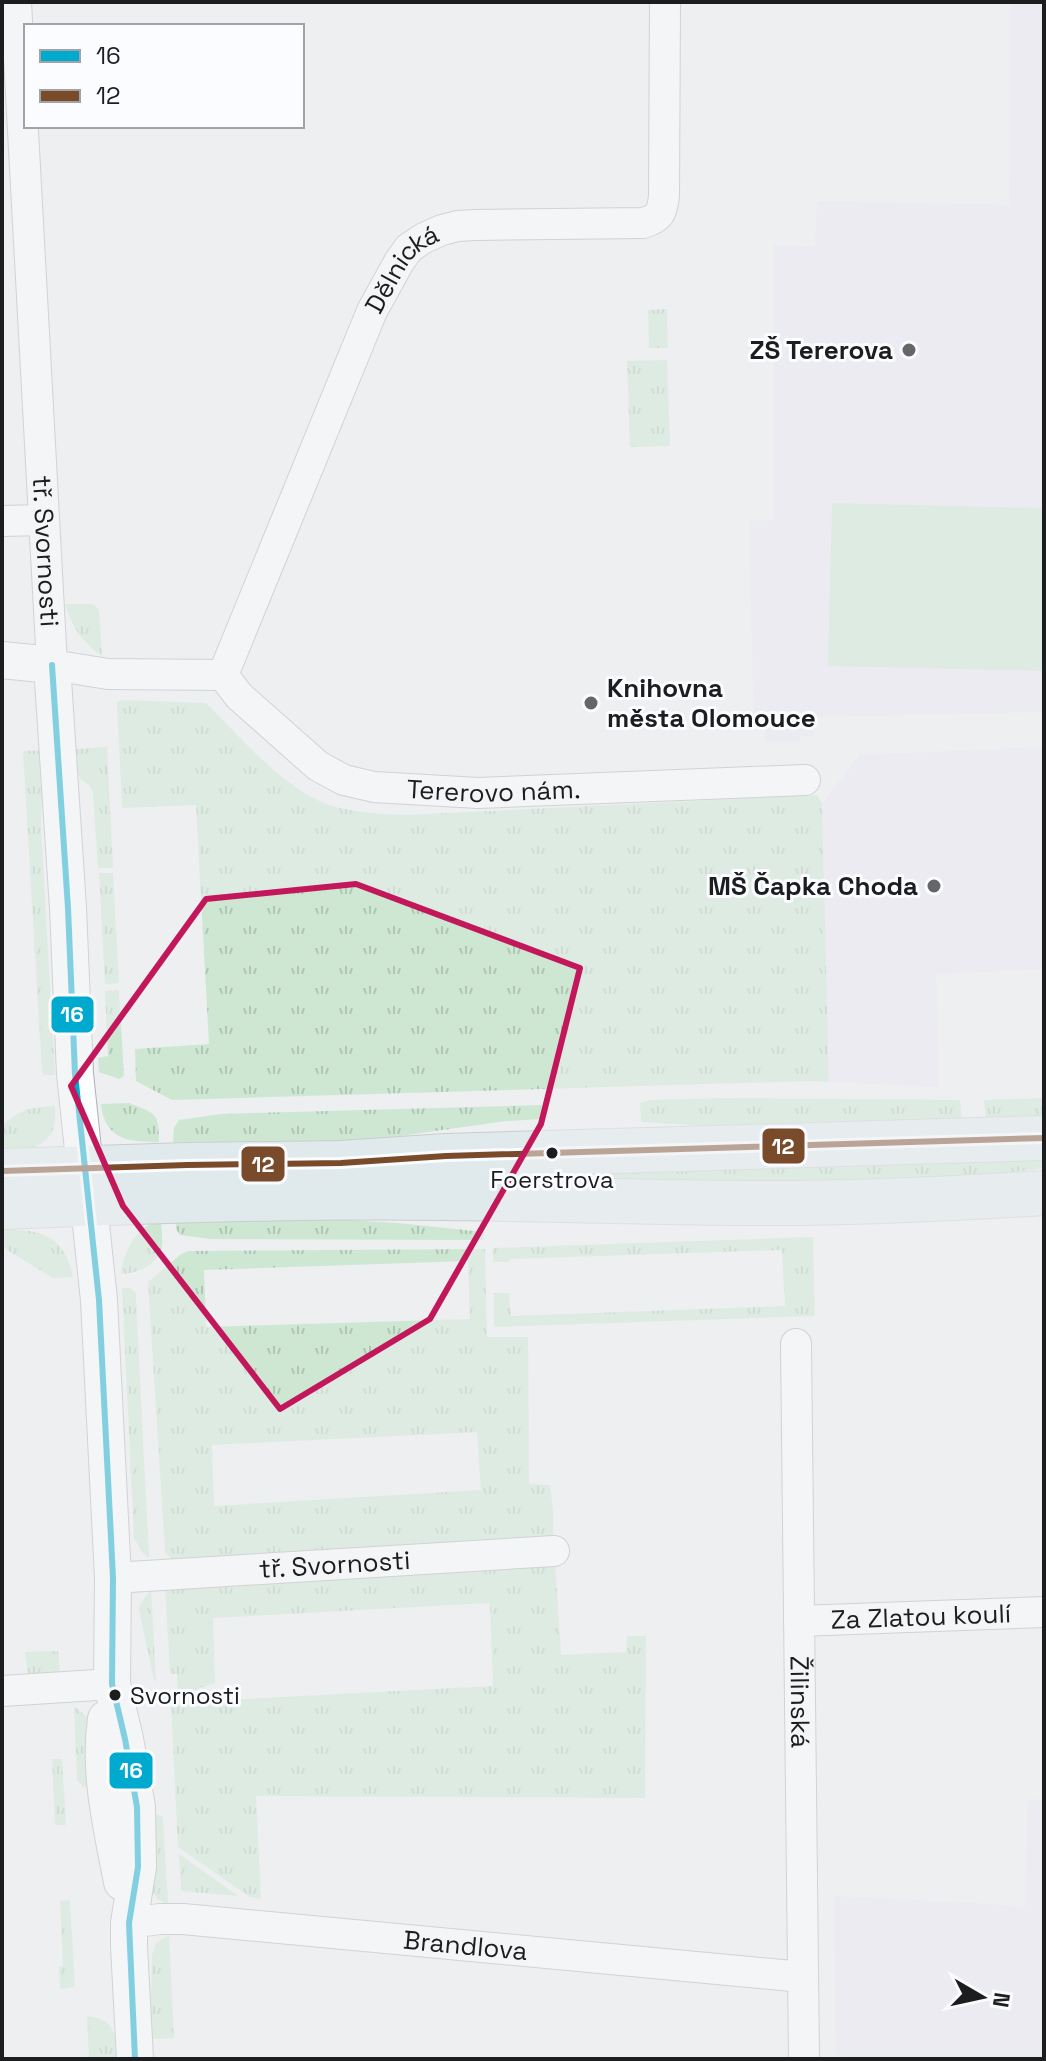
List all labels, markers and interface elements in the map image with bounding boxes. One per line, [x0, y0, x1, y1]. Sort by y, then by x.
legend [24, 24, 304, 128]
text: 16 [96, 40, 121, 71]
text: 12 [96, 80, 121, 111]
street label: Dělnická [357, 217, 444, 319]
place label: ZŠ Tererova [749, 333, 893, 367]
marker: ZŠ Tererova [900, 341, 918, 359]
street label: tř. Svornosti [25, 475, 67, 628]
place label: Knihovna města Olomouce [607, 671, 816, 735]
marker: Knihovna města Olomouce [582, 694, 600, 712]
street label: Tererovo nám. [406, 772, 581, 810]
place label: MŠ Čapka Choda [708, 869, 918, 903]
marker: MŠ Čapka Choda [925, 877, 943, 895]
line badge: 16 [50, 995, 95, 1034]
text: 16 [60, 1000, 84, 1028]
line badge: 12 [761, 1127, 806, 1165]
text: 12 [771, 1132, 795, 1160]
line badge: 12 [240, 1145, 286, 1183]
marker: Foerstrova [544, 1145, 560, 1161]
text: 12 [251, 1150, 275, 1178]
place label: Foerstrova [490, 1164, 614, 1195]
street label: tř. Svornosti [258, 1543, 411, 1586]
street label: Za Zlatou koulí [830, 1596, 1012, 1637]
street label: Žilinská [782, 1656, 818, 1748]
place label: Svornosti [130, 1680, 240, 1711]
marker: Svornosti [107, 1687, 123, 1703]
line badge: 16 [108, 1751, 154, 1790]
text: 16 [119, 1756, 143, 1784]
street label: Brandlova [402, 1923, 529, 1968]
north arrow [942, 1957, 1022, 2037]
text: N [987, 1991, 1017, 2010]

